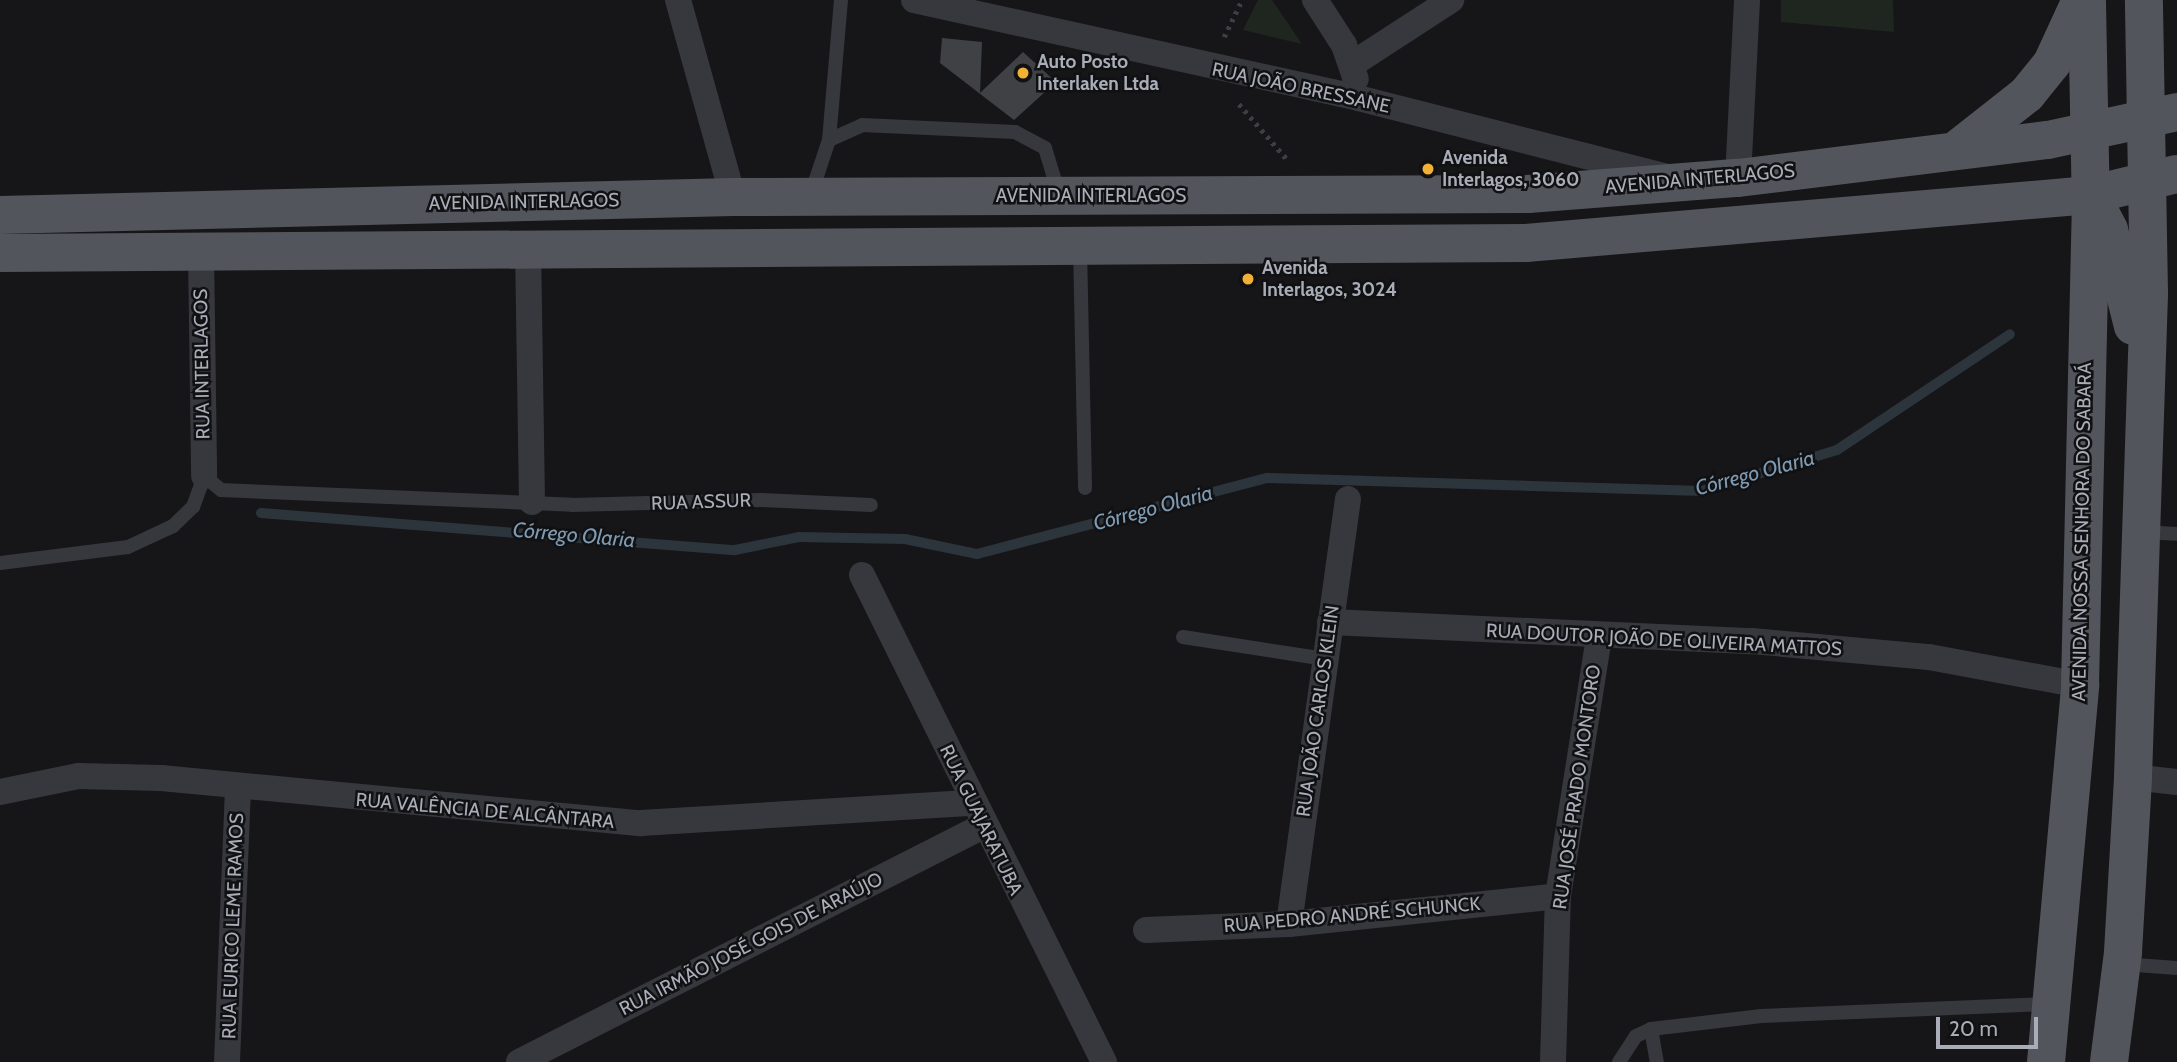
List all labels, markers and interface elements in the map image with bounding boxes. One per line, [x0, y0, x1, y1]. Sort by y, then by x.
place label: Auto Posto Interlaken Ltda [1037, 51, 1159, 95]
street label: RUA JOÃO BRESSANE [1210, 58, 1392, 118]
marker: Auto Posto Interlaken Ltda [1015, 65, 1031, 81]
place label: Avenida Interlagos, 3060 [1442, 147, 1579, 191]
street label: AVENIDA INTERLAGOS [1604, 159, 1796, 199]
marker: Avenida Interlagos, 3060 [1420, 161, 1436, 177]
street label: AVENIDA INTERLAGOS [996, 185, 1186, 207]
street label: AVENIDA INTERLAGOS [429, 189, 619, 215]
place label: Avenida Interlagos, 3024 [1262, 257, 1397, 301]
marker: Avenida Interlagos, 3024 [1240, 271, 1256, 287]
street label: RUA INTERLAGOS [189, 288, 215, 440]
street label: AVENIDA NOSSA SENHORA DO SABARÁ [2068, 362, 2096, 702]
water label: Córrego Olaria [1692, 445, 1818, 501]
water label: Córrego Olaria [1090, 480, 1216, 536]
street label: RUA ASSUR [651, 489, 751, 515]
water label: Córrego Olaria [512, 517, 636, 553]
street label: RUA JOÃO CARLOS KLEIN [1292, 604, 1344, 818]
street label: RUA DOUTOR JOÃO DE OLIVEIRA MATTOS [1485, 619, 1843, 661]
street label: RUA JOSÉ PRADO MONTORO [1549, 663, 1605, 911]
street label: RUA GUAJARATUBA [935, 741, 1027, 899]
street label: RUA VALÊNCIA DE ALCÂNTARA [355, 788, 615, 834]
street label: RUA EURICO LEME RAMOS [218, 813, 248, 1039]
street label: RUA IRMÃO JOSÉ GOIS DE ARAÚJO [616, 867, 886, 1021]
street label: RUA PEDRO ANDRÉ SCHUNCK [1223, 892, 1481, 938]
scale bar [1939, 1002, 2040, 1046]
text: 20 m [1949, 1016, 1998, 1041]

